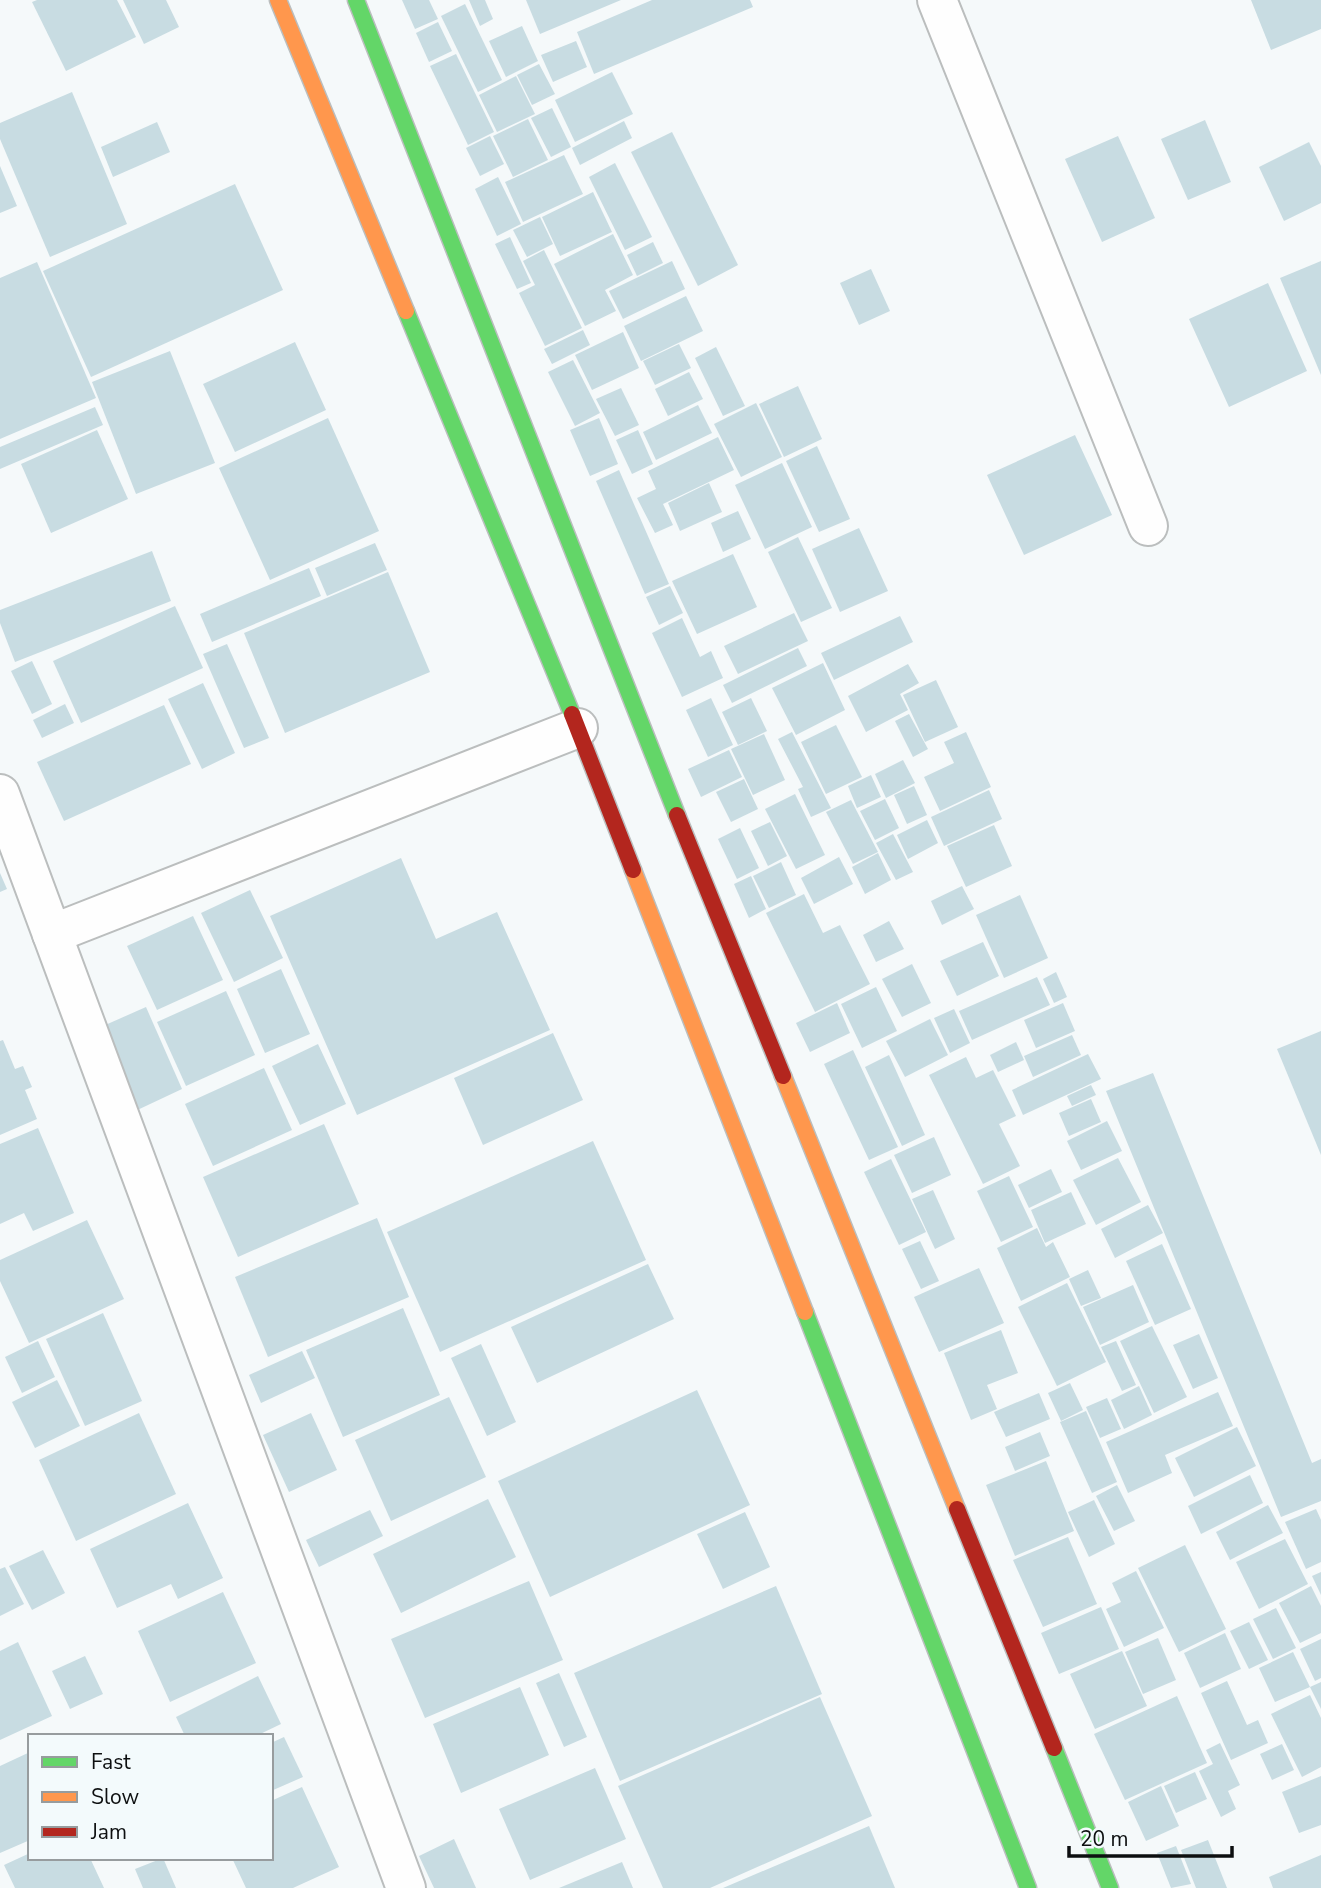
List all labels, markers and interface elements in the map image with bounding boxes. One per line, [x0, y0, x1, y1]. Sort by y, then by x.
legend [28, 1734, 273, 1860]
text: Fast [91, 1748, 131, 1776]
text: Slow [91, 1783, 140, 1811]
scale bar [1069, 1814, 1232, 1858]
text: Jam [90, 1818, 127, 1846]
text: 20 m [1080, 1825, 1129, 1853]

